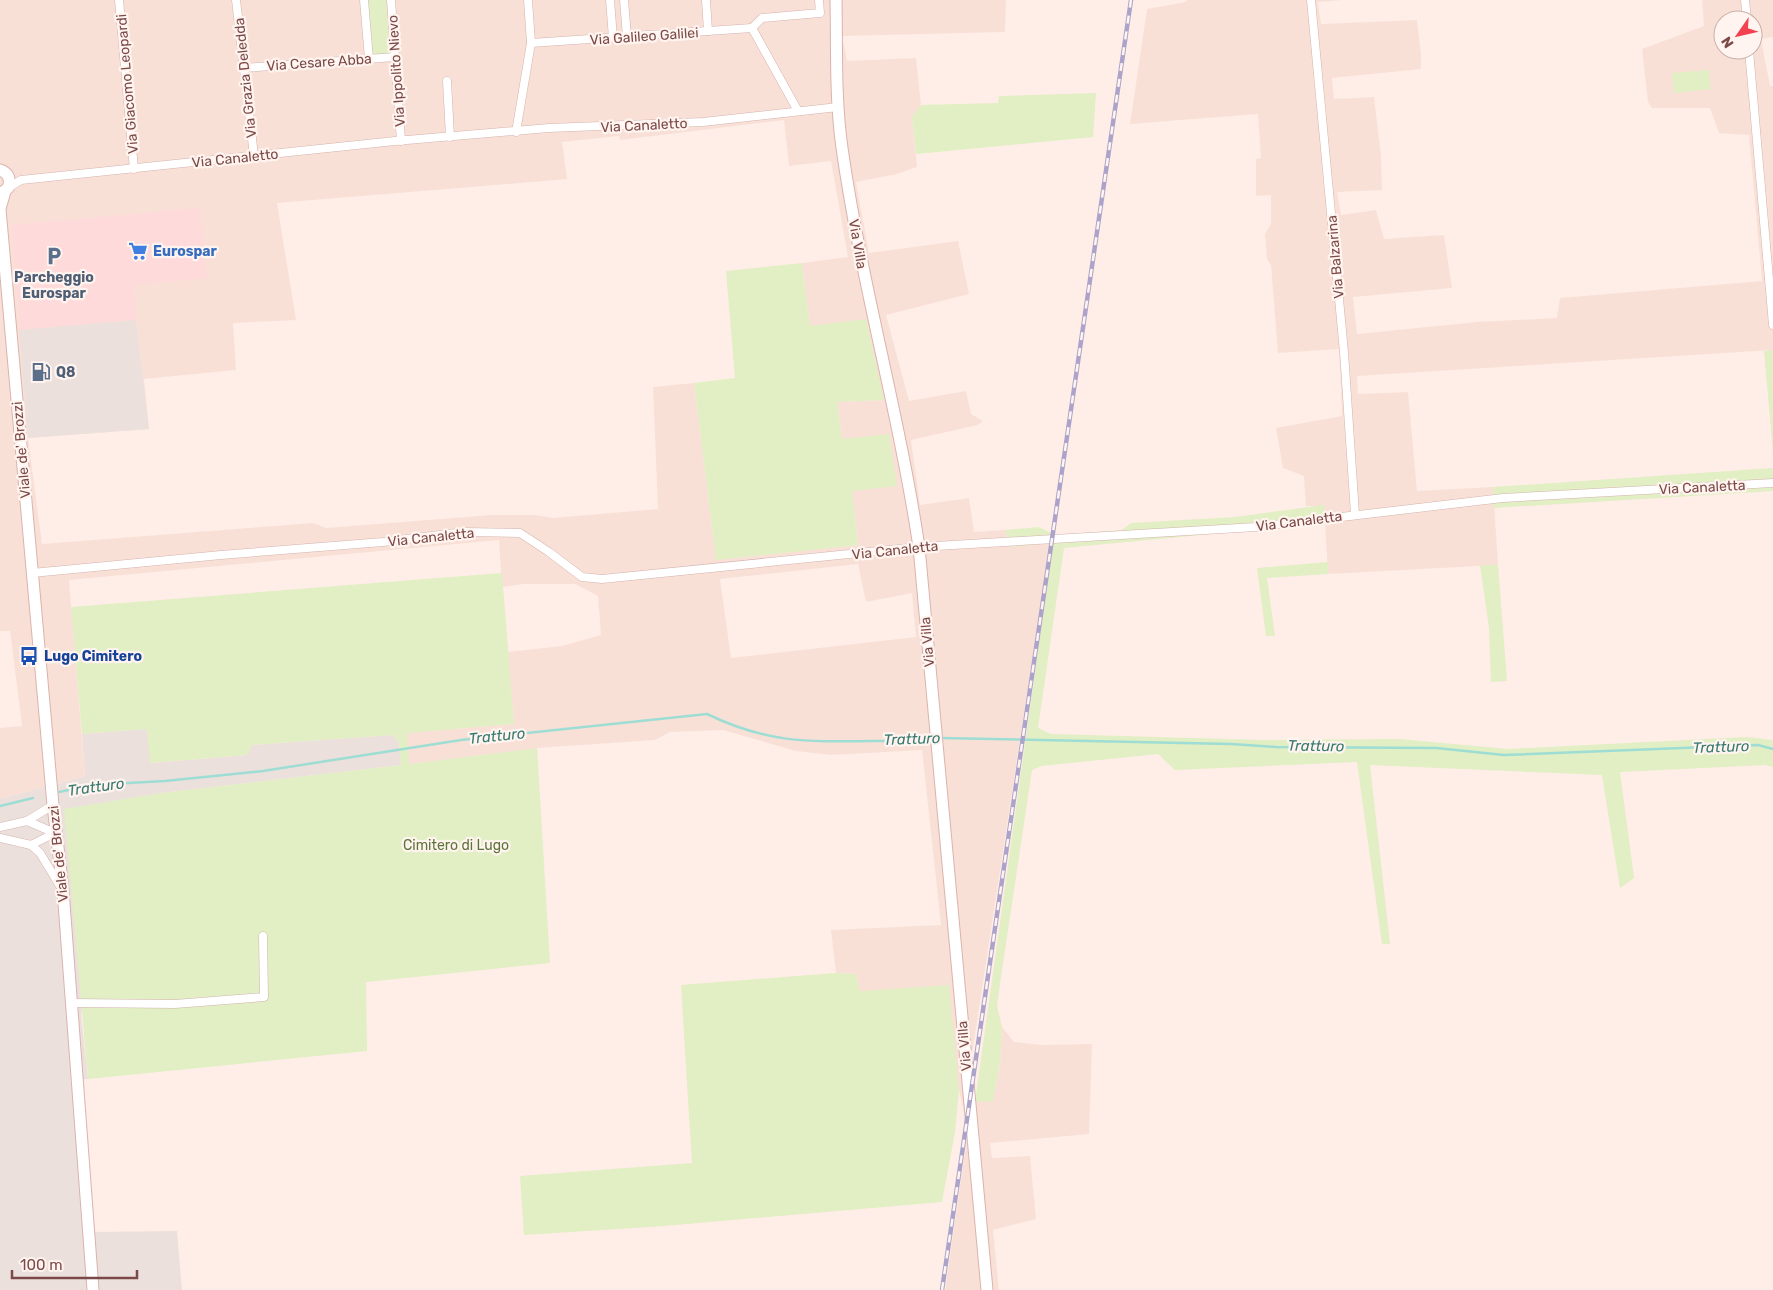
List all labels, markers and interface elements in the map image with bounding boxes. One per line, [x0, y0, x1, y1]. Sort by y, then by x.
north arrow [1713, 10, 1763, 60]
street label: Via Giacomo Leopardi [113, 13, 142, 155]
street label: Via Ippolito Nievo [384, 14, 409, 128]
street label: Via Grazia Deledda [231, 17, 260, 139]
street label: Via Galileo Galilei [589, 24, 699, 49]
text: N [1718, 33, 1738, 51]
street label: Via Cesare Abba [266, 50, 372, 75]
street label: Via Canaletto [600, 115, 688, 136]
street label: Via Canaletto [191, 145, 279, 172]
street label: Via Balzarina [1323, 214, 1348, 300]
street label: Via Villa [845, 218, 870, 270]
supermarket icon: Eurospar [127, 240, 149, 262]
place label: Eurospar [153, 243, 218, 260]
parking icon: Parcheggio Eurospar [43, 245, 65, 267]
place label: Parcheggio Eurospar [14, 269, 94, 302]
fuel station icon: Q8 [30, 361, 52, 383]
place label: Q8 [56, 364, 75, 381]
street label: Viale de' Brozzi [9, 401, 34, 499]
street label: Via Canaletta [1658, 477, 1746, 498]
street label: Via Canaletta [1255, 508, 1343, 535]
street label: Via Canaletta [387, 525, 475, 550]
street label: Via Canaletta [851, 538, 939, 563]
street label: Via Villa [917, 616, 938, 668]
bus stop icon: Lugo Cimitero [18, 645, 40, 667]
place label: Lugo Cimitero [44, 648, 142, 665]
water label: Tratturo [468, 724, 527, 748]
water label: Tratturo [883, 729, 941, 749]
water label: Tratturo [1287, 737, 1345, 756]
water label: Tratturo [1692, 737, 1750, 757]
water label: Tratturo [67, 774, 126, 800]
street label: Viale de' Brozzi [45, 805, 72, 903]
park label: Cimitero di Lugo [403, 837, 509, 854]
street label: Via Villa [954, 1020, 975, 1072]
scale bar [12, 1248, 138, 1280]
text: 100 m [20, 1256, 62, 1274]

